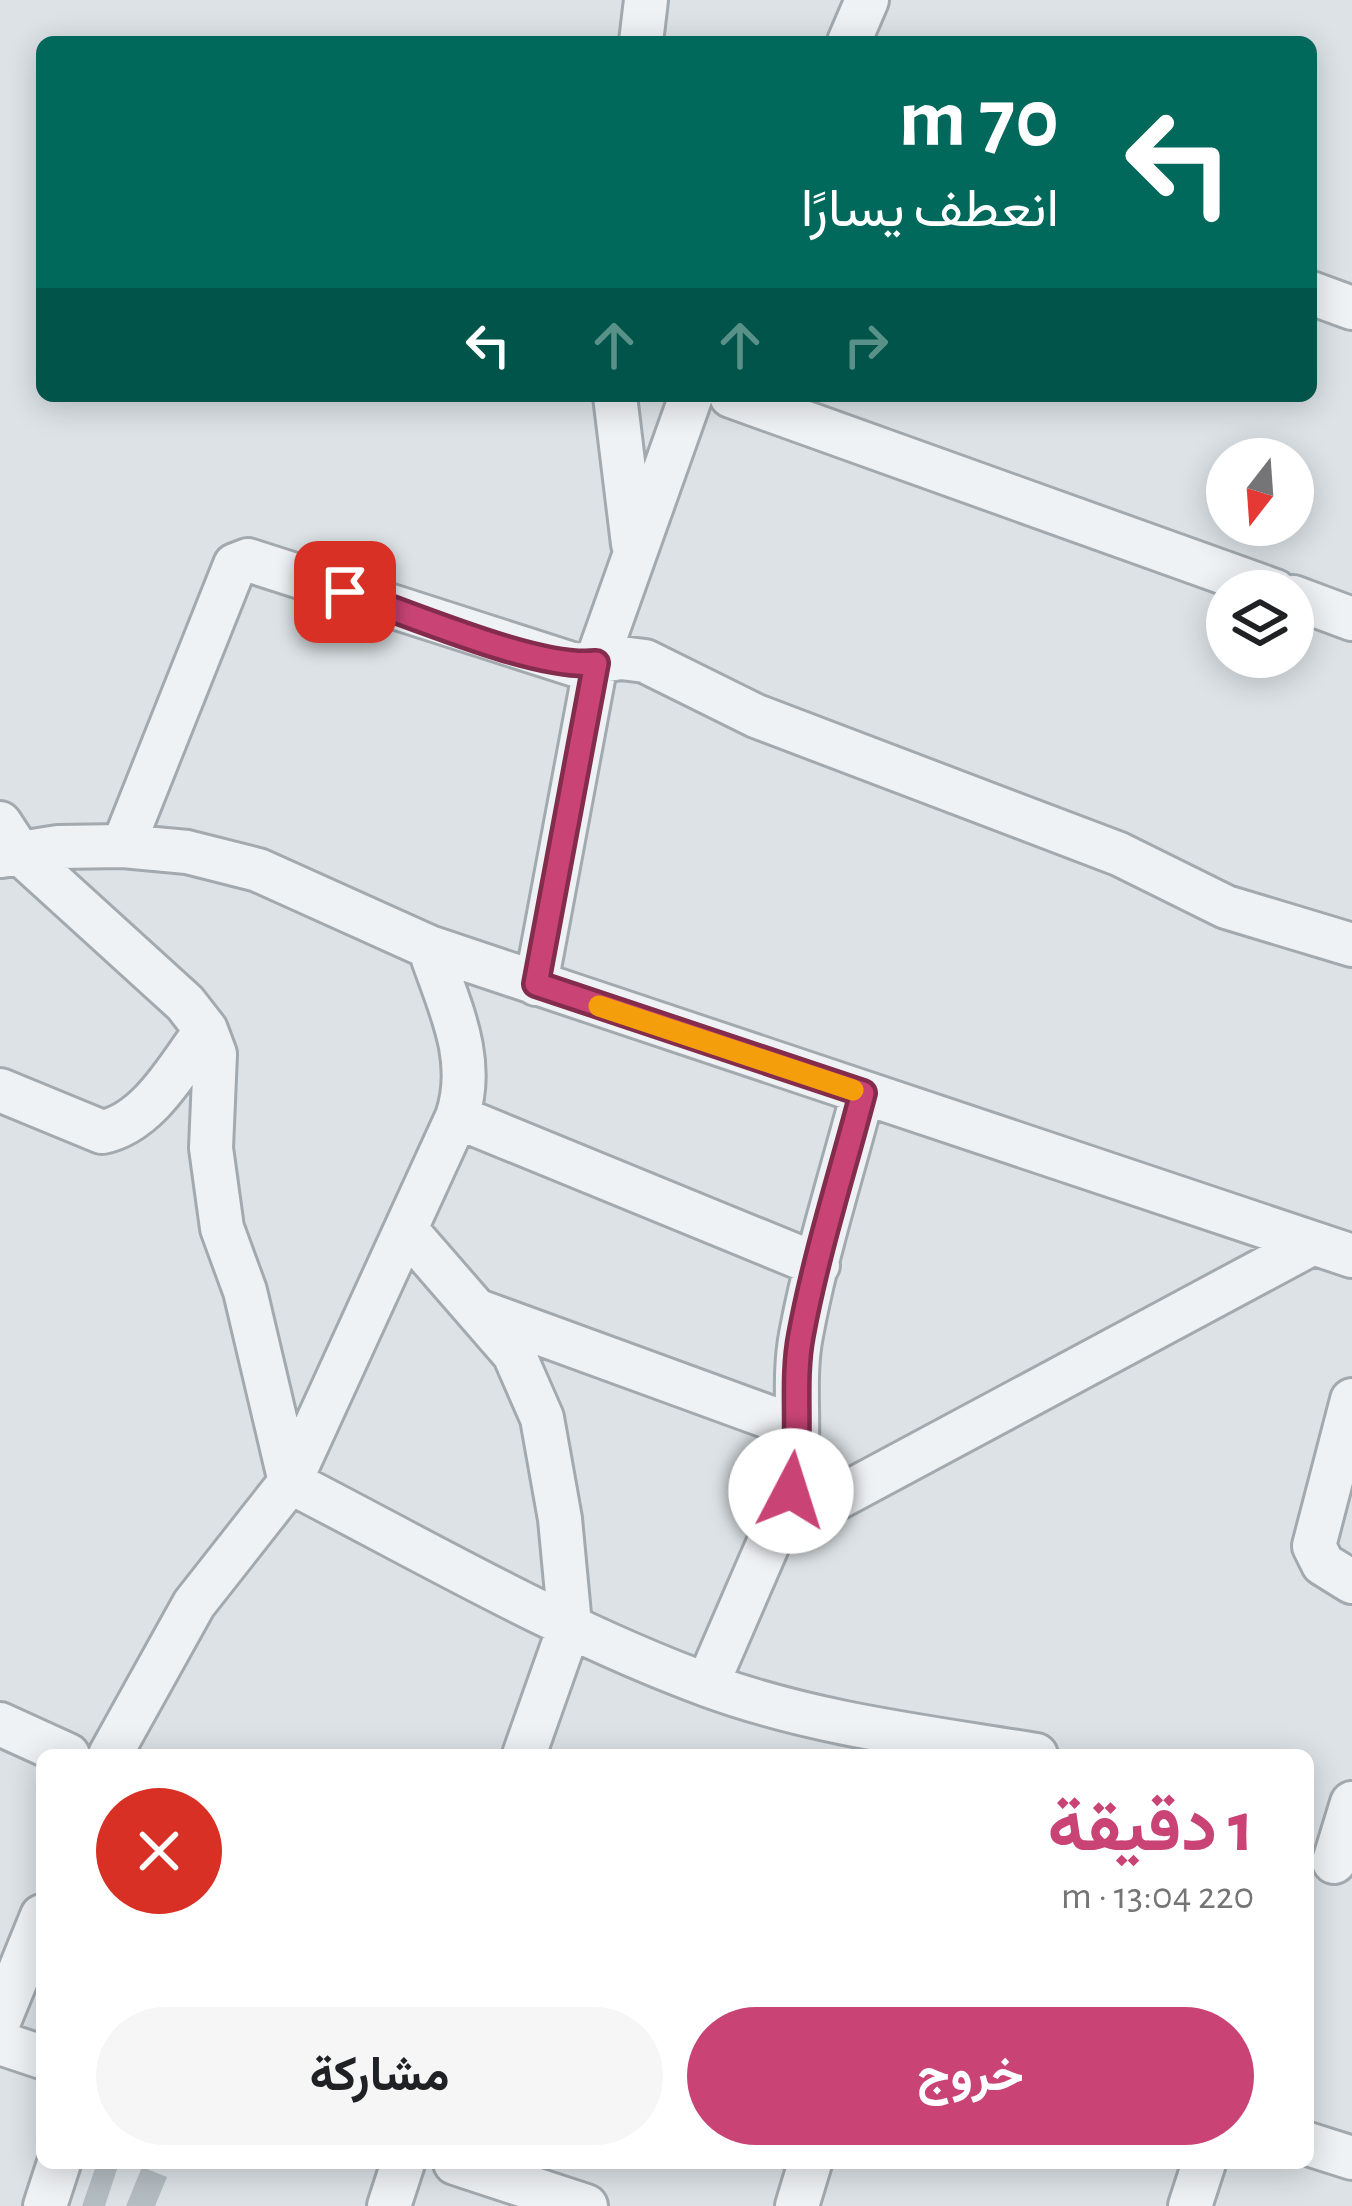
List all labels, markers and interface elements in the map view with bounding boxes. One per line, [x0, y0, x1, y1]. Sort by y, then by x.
text: 70 m [898, 78, 1059, 162]
icon: left [1101, 84, 1257, 240]
text: انعطف يسارًا [801, 183, 1059, 237]
icon: left [455, 312, 521, 378]
icon: ahead [581, 312, 647, 378]
icon: ahead [707, 312, 773, 378]
icon: right [833, 312, 899, 378]
north arrow [1206, 438, 1314, 546]
map controls [1206, 438, 1314, 678]
pin [294, 541, 396, 643]
icon: arrive [312, 559, 378, 625]
button: layers [1206, 570, 1314, 678]
position arrow [728, 1428, 854, 1554]
button: close [96, 1788, 222, 1914]
text: 1 دقيقة [1047, 1792, 1254, 1864]
text: 220 m · 13:04 [1061, 1877, 1254, 1916]
button: مشاركة [96, 2007, 663, 2145]
button: خروج [687, 2007, 1254, 2145]

